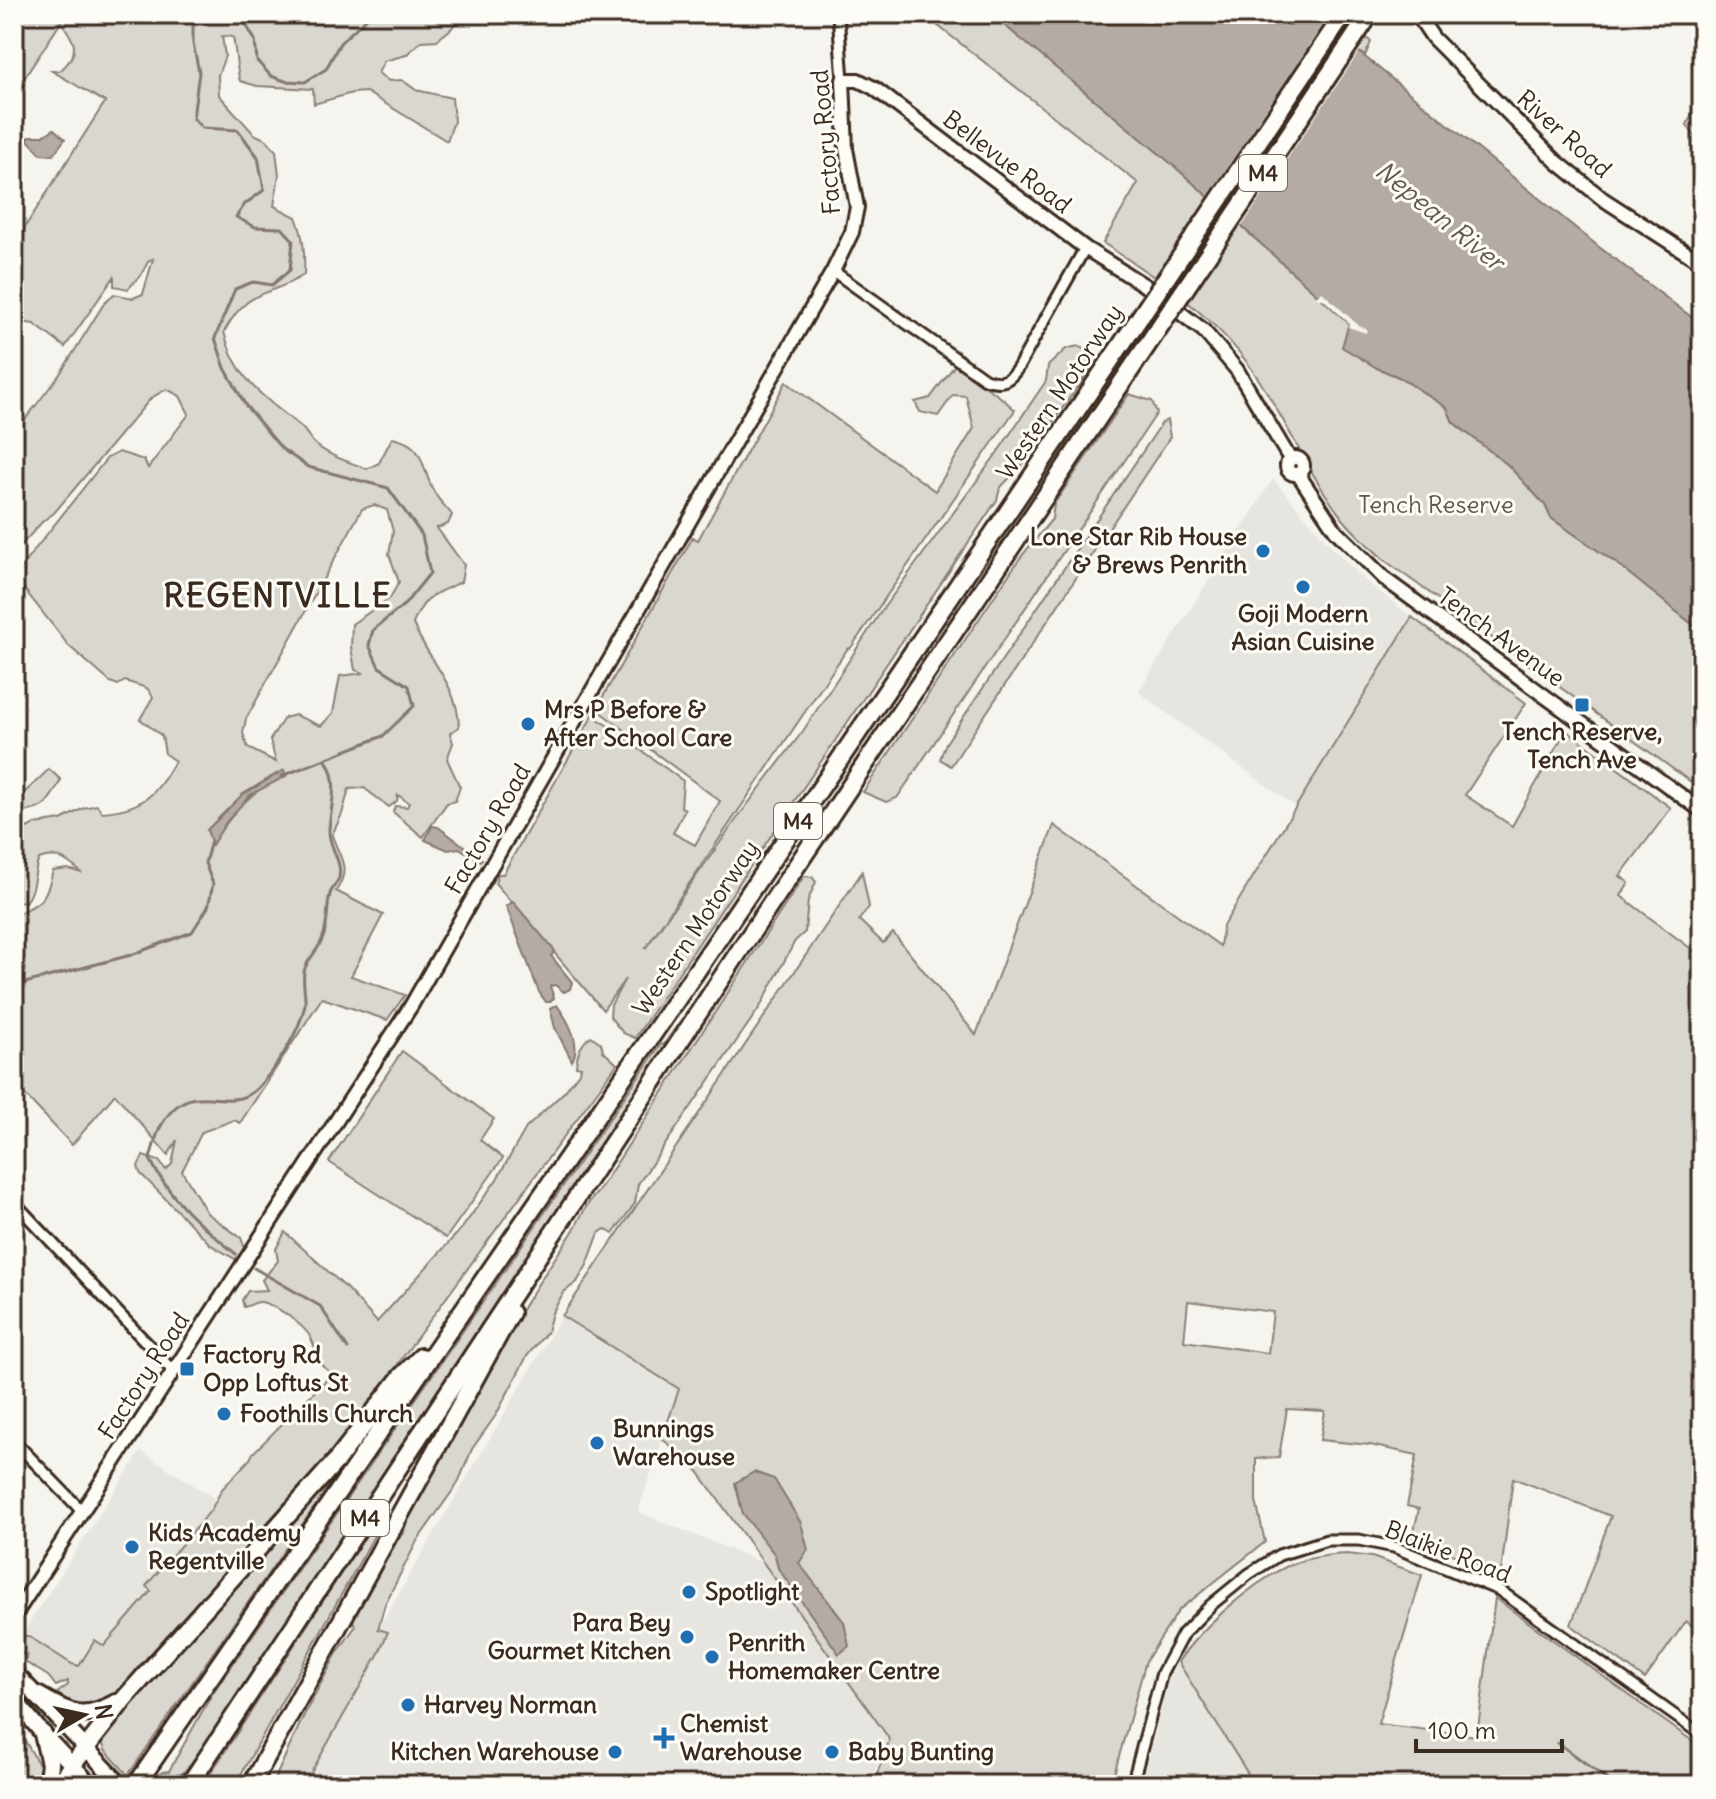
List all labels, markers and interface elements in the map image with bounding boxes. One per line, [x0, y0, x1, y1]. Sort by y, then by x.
street label: Factory Road [804, 68, 846, 216]
street label: River Road [1511, 83, 1618, 184]
street label: Bellevue Road [938, 103, 1078, 219]
water label: Nepean River [1369, 154, 1514, 280]
road number: M4 [1239, 155, 1287, 191]
street label: Western Motorway [989, 298, 1129, 485]
park label: Tench Reserve [1358, 489, 1514, 519]
place label: Lone Star Rib House & Brews Penrith [1030, 521, 1247, 579]
marker: Lone Star Rib House & Brews Penrith [1254, 542, 1272, 560]
district label: REGENTVILLE [163, 575, 393, 616]
marker: Goji Modern Asian Cuisine [1294, 578, 1312, 596]
street label: Tench Avenue [1432, 580, 1571, 692]
place label: Goji Modern Asian Cuisine [1232, 598, 1375, 656]
place label: Mrs P Before & After School Care [544, 694, 732, 752]
marker: Tench Reserve, Tench Ave [1573, 696, 1591, 714]
marker: Mrs P Before & After School Care [519, 715, 537, 733]
place label: Tench Reserve, Tench Ave [1502, 716, 1662, 774]
street label: Factory Road [438, 758, 536, 899]
road number: M4 [774, 803, 822, 839]
street label: Western Motorway [625, 834, 765, 1021]
street label: Factory Road [91, 1306, 195, 1445]
place label: Factory Rd Opp Loftus St [203, 1339, 349, 1397]
marker: Factory Rd Opp Loftus St [178, 1360, 196, 1378]
place label: Foothills Church [240, 1398, 413, 1428]
marker: Foothills Church [215, 1405, 233, 1423]
place label: Bunnings Warehouse [613, 1413, 735, 1471]
marker: Bunnings Warehouse [588, 1434, 606, 1452]
road number: M4 [341, 1500, 389, 1536]
street label: Blaikie Road [1381, 1513, 1516, 1589]
place label: Kids Academy Regentville [148, 1517, 301, 1575]
marker: Kids Academy Regentville [123, 1538, 141, 1556]
place label: Spotlight [705, 1576, 800, 1606]
marker: Spotlight [680, 1583, 698, 1601]
place label: Para Bey Gourmet Kitchen [487, 1607, 671, 1665]
place label: Penrith Homemaker Centre [728, 1627, 940, 1685]
marker: Para Bey Gourmet Kitchen [678, 1628, 696, 1646]
marker: Penrith Homemaker Centre [703, 1648, 721, 1666]
north arrow [44, 1675, 124, 1755]
place label: Harvey Norman [424, 1689, 597, 1719]
marker: Harvey Norman [399, 1696, 417, 1714]
text: N [89, 1702, 119, 1722]
scale bar [1416, 1703, 1562, 1753]
place label: Chemist Warehouse [680, 1708, 802, 1766]
text: 100 m [1428, 1715, 1496, 1745]
marker: Chemist Warehouse [655, 1729, 673, 1747]
place label: Kitchen Warehouse [390, 1736, 599, 1766]
place label: Baby Bunting [848, 1736, 994, 1766]
marker: Kitchen Warehouse [606, 1743, 624, 1761]
marker: Baby Bunting [823, 1743, 841, 1761]

